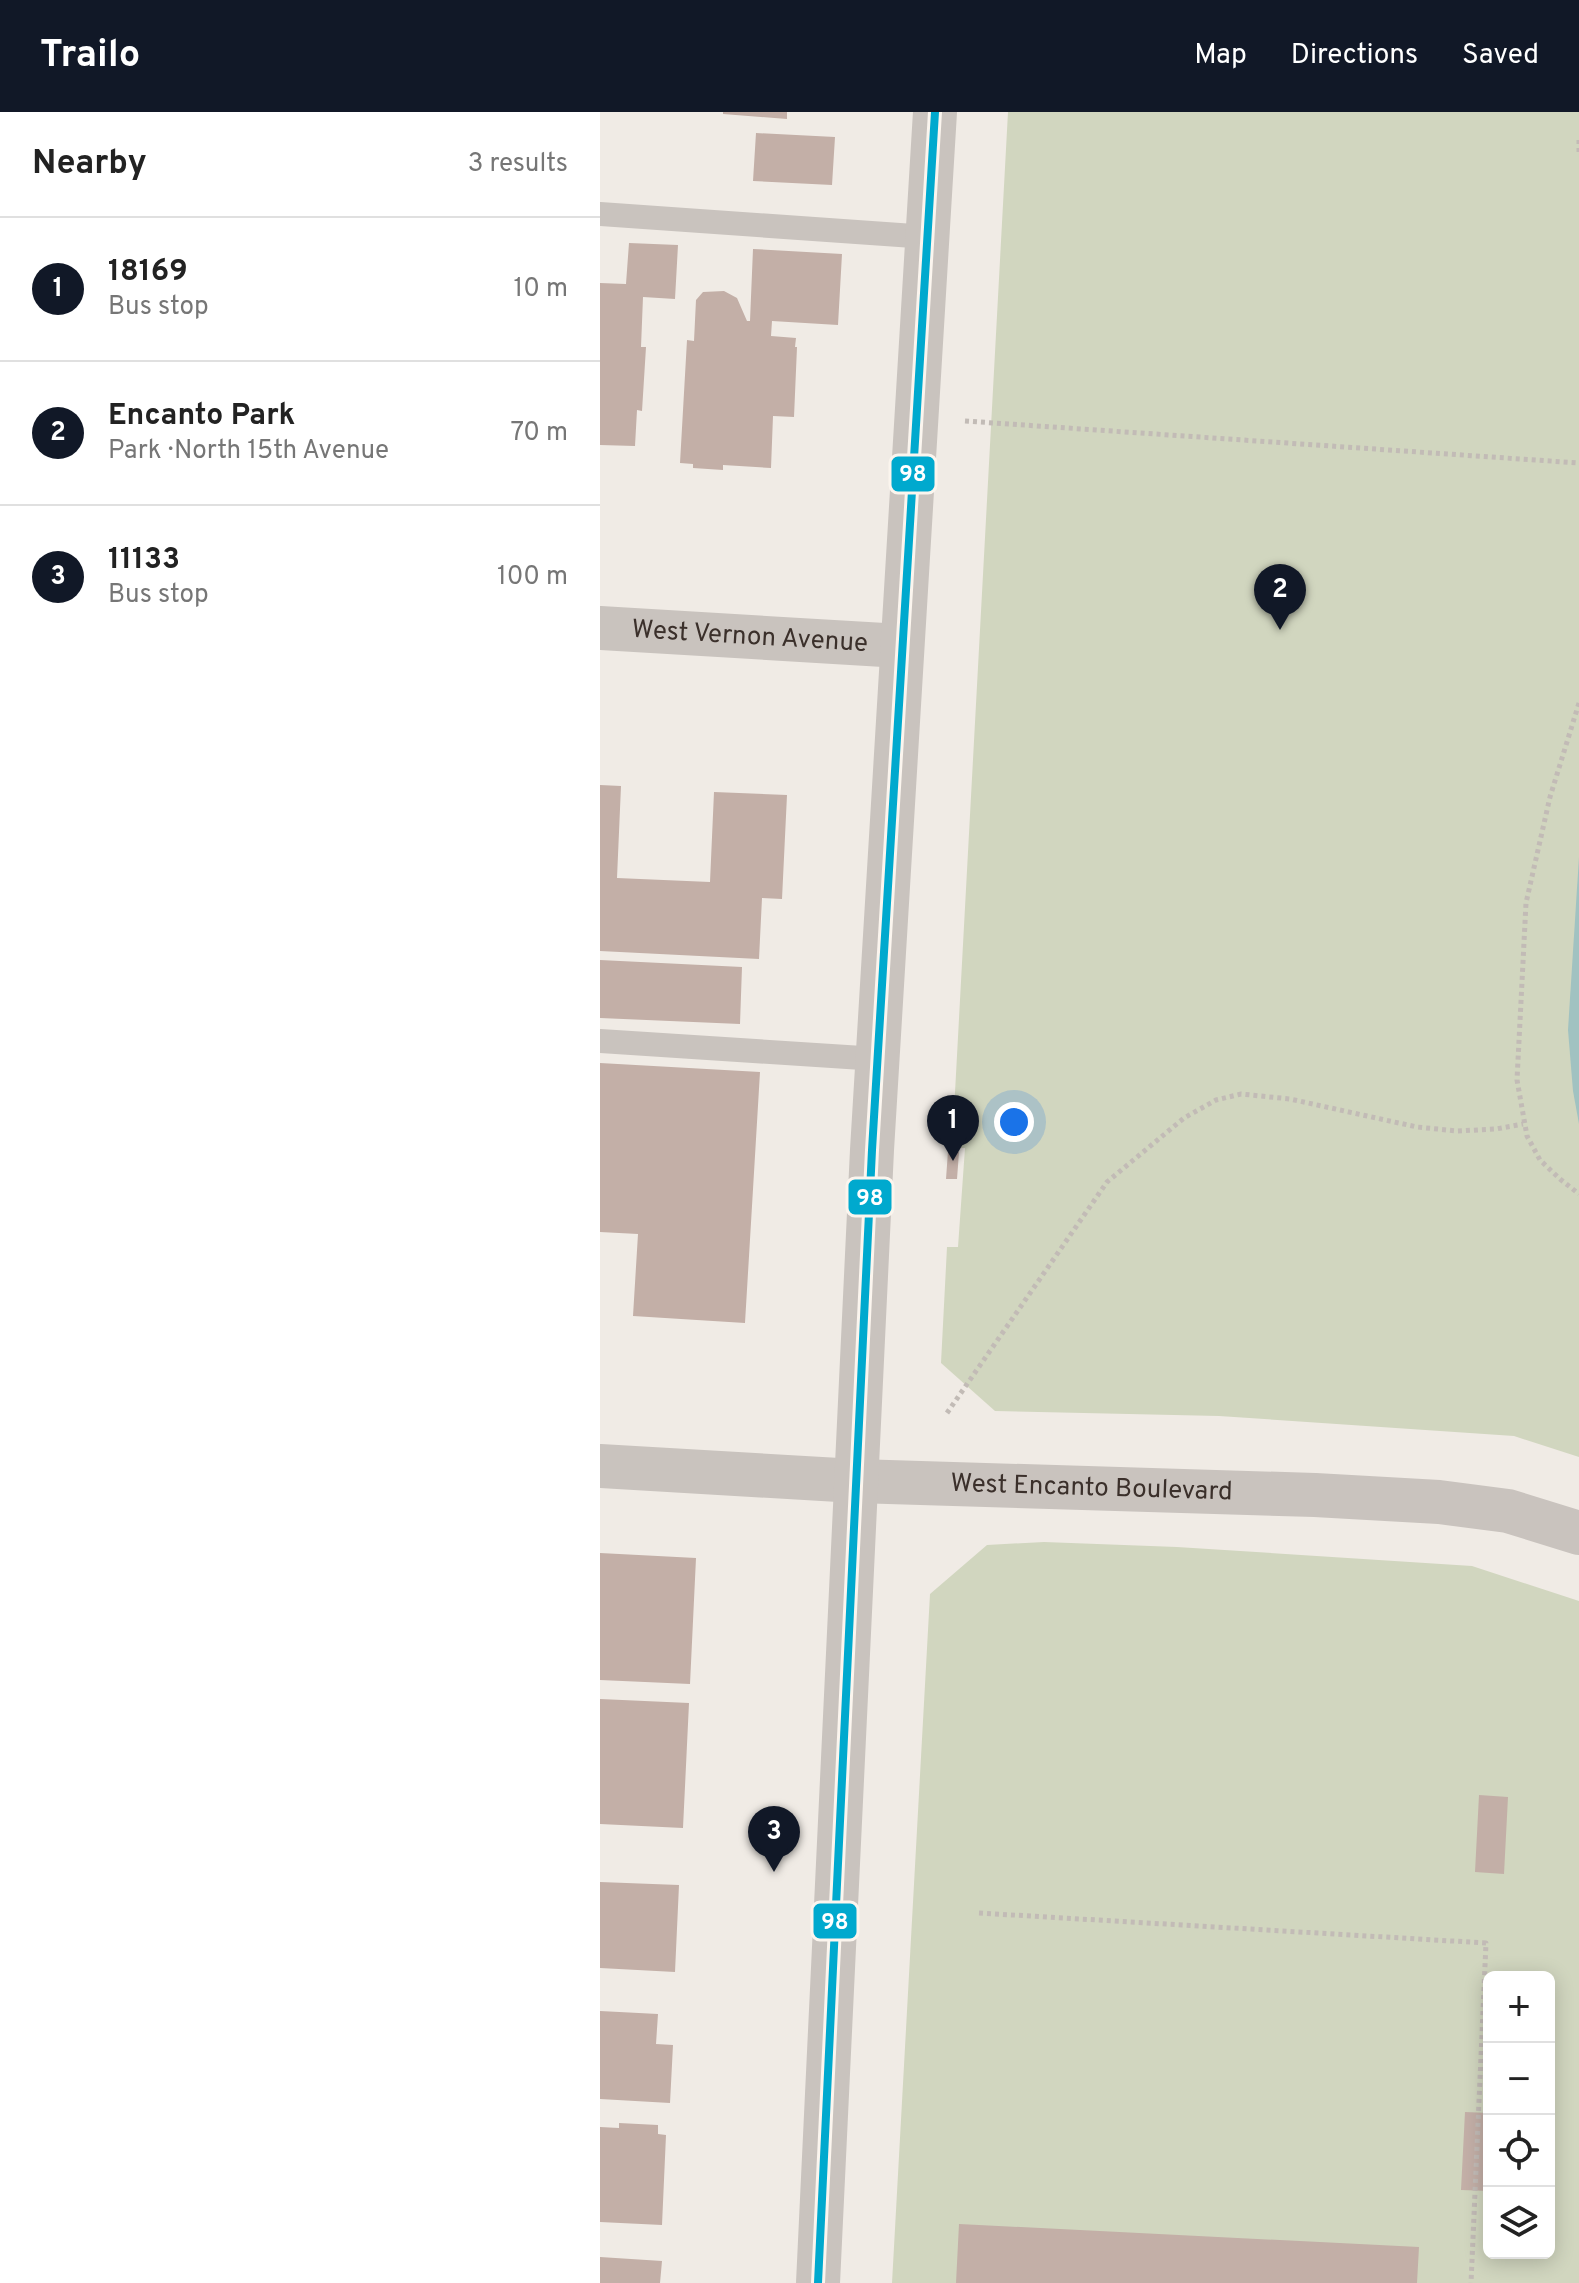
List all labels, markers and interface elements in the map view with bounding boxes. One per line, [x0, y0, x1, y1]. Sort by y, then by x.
text: Trailo [40, 32, 140, 81]
text: Map [1194, 38, 1247, 74]
text: Directions [1291, 38, 1418, 74]
text: Saved [1462, 38, 1539, 74]
text: Nearby [32, 143, 147, 186]
text: 3 results [468, 148, 568, 181]
text: 18169 [108, 254, 188, 291]
text: 1 [53, 273, 63, 306]
text: 10 m [513, 273, 568, 306]
text: Bus stop [108, 291, 209, 324]
text: Encanto Park [108, 398, 295, 435]
text: 2 [50, 417, 66, 450]
text: 70 m [510, 417, 568, 450]
text: Park · North 15th Avenue [108, 435, 389, 468]
line badge: 98 [890, 455, 936, 493]
text: 98 [899, 462, 927, 489]
text: 11133 [108, 542, 180, 579]
text: 3 [50, 561, 66, 594]
text: 100 m [497, 561, 568, 594]
pin: 2 [1254, 564, 1306, 630]
text: Bus stop [108, 579, 209, 612]
street label: West Vernon Avenue [631, 613, 869, 660]
pin: 1 [927, 1095, 979, 1161]
your location [994, 1102, 1034, 1142]
line badge: 98 [847, 1178, 893, 1216]
text: 98 [856, 1186, 884, 1213]
street label: West Encanto Boulevard [950, 1467, 1233, 1509]
pin: 3 [748, 1806, 800, 1872]
line badge: 98 [812, 1902, 858, 1940]
text: 98 [821, 1910, 849, 1937]
map controls [1483, 1971, 1555, 2259]
button: + [1483, 1971, 1555, 2043]
button: − [1483, 2043, 1555, 2115]
button: locate [1483, 2115, 1555, 2187]
button: layers [1483, 2187, 1555, 2259]

